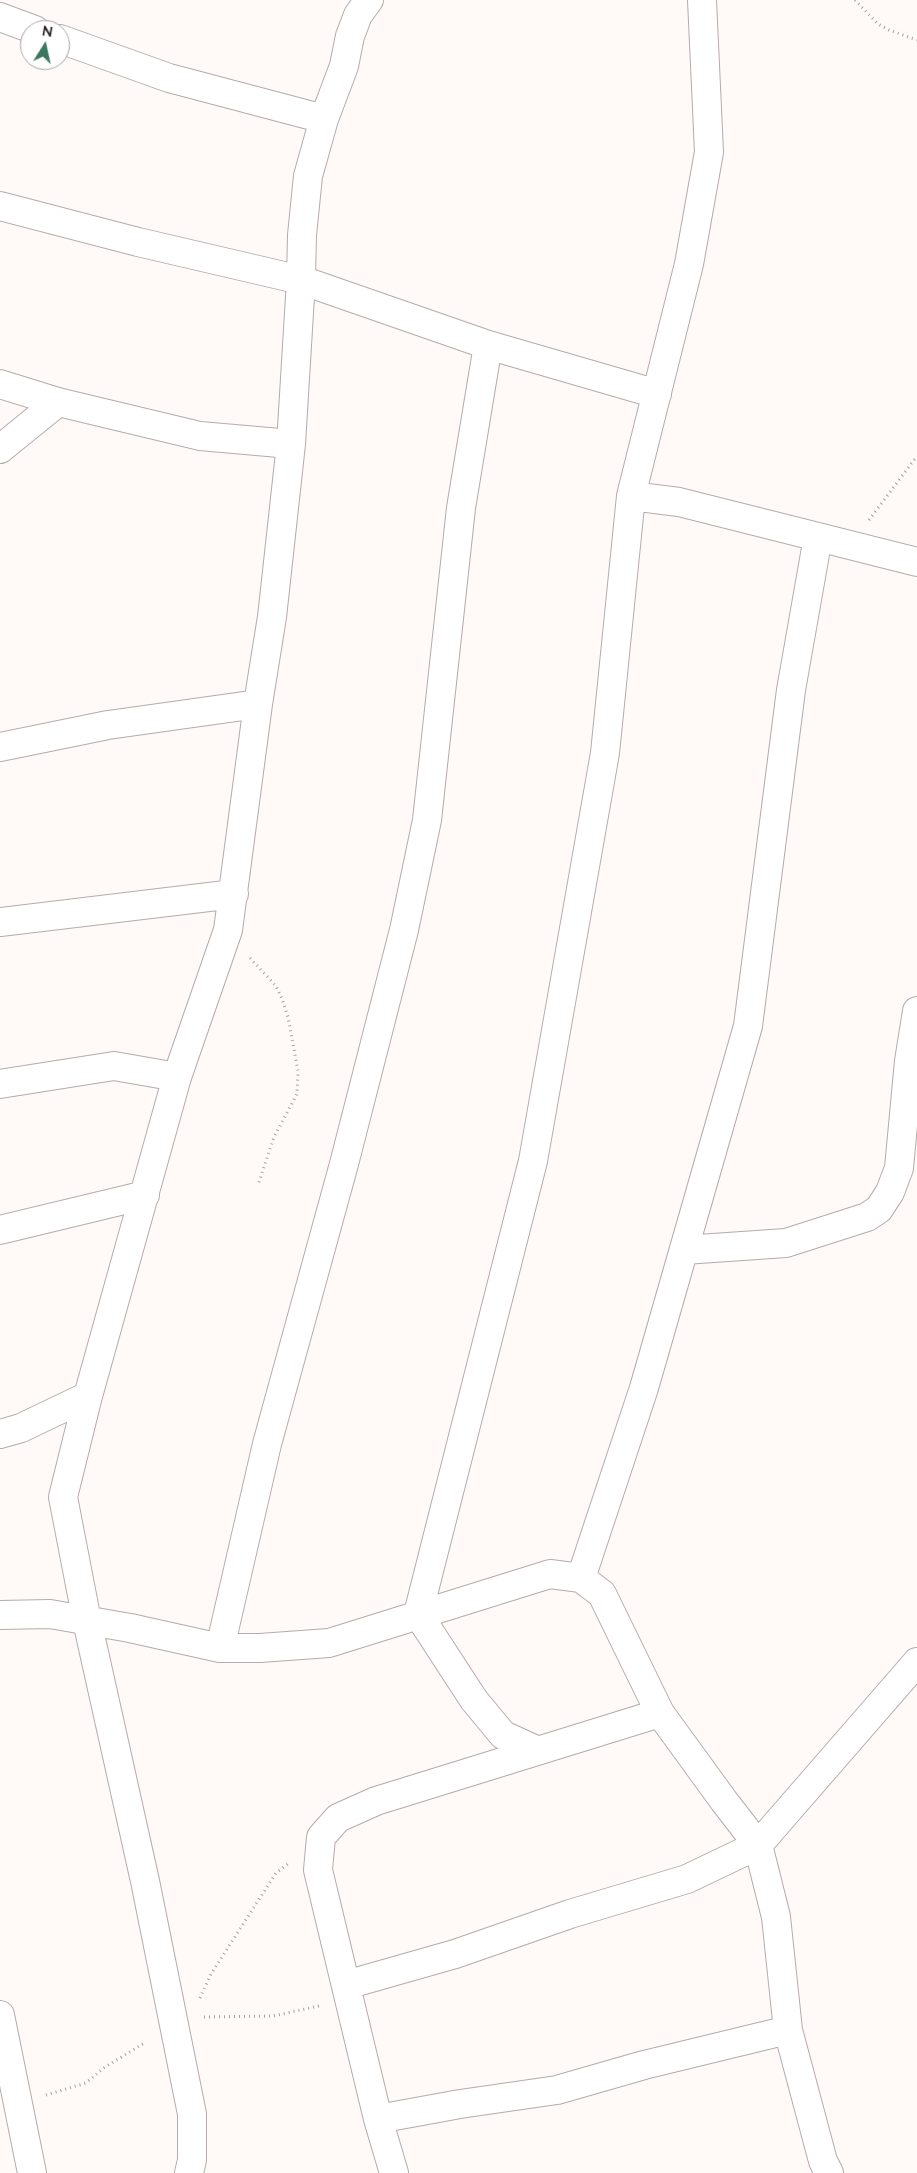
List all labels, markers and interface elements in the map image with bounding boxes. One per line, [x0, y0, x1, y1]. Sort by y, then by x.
north arrow [20, 20, 70, 70]
text: N [41, 21, 54, 41]

